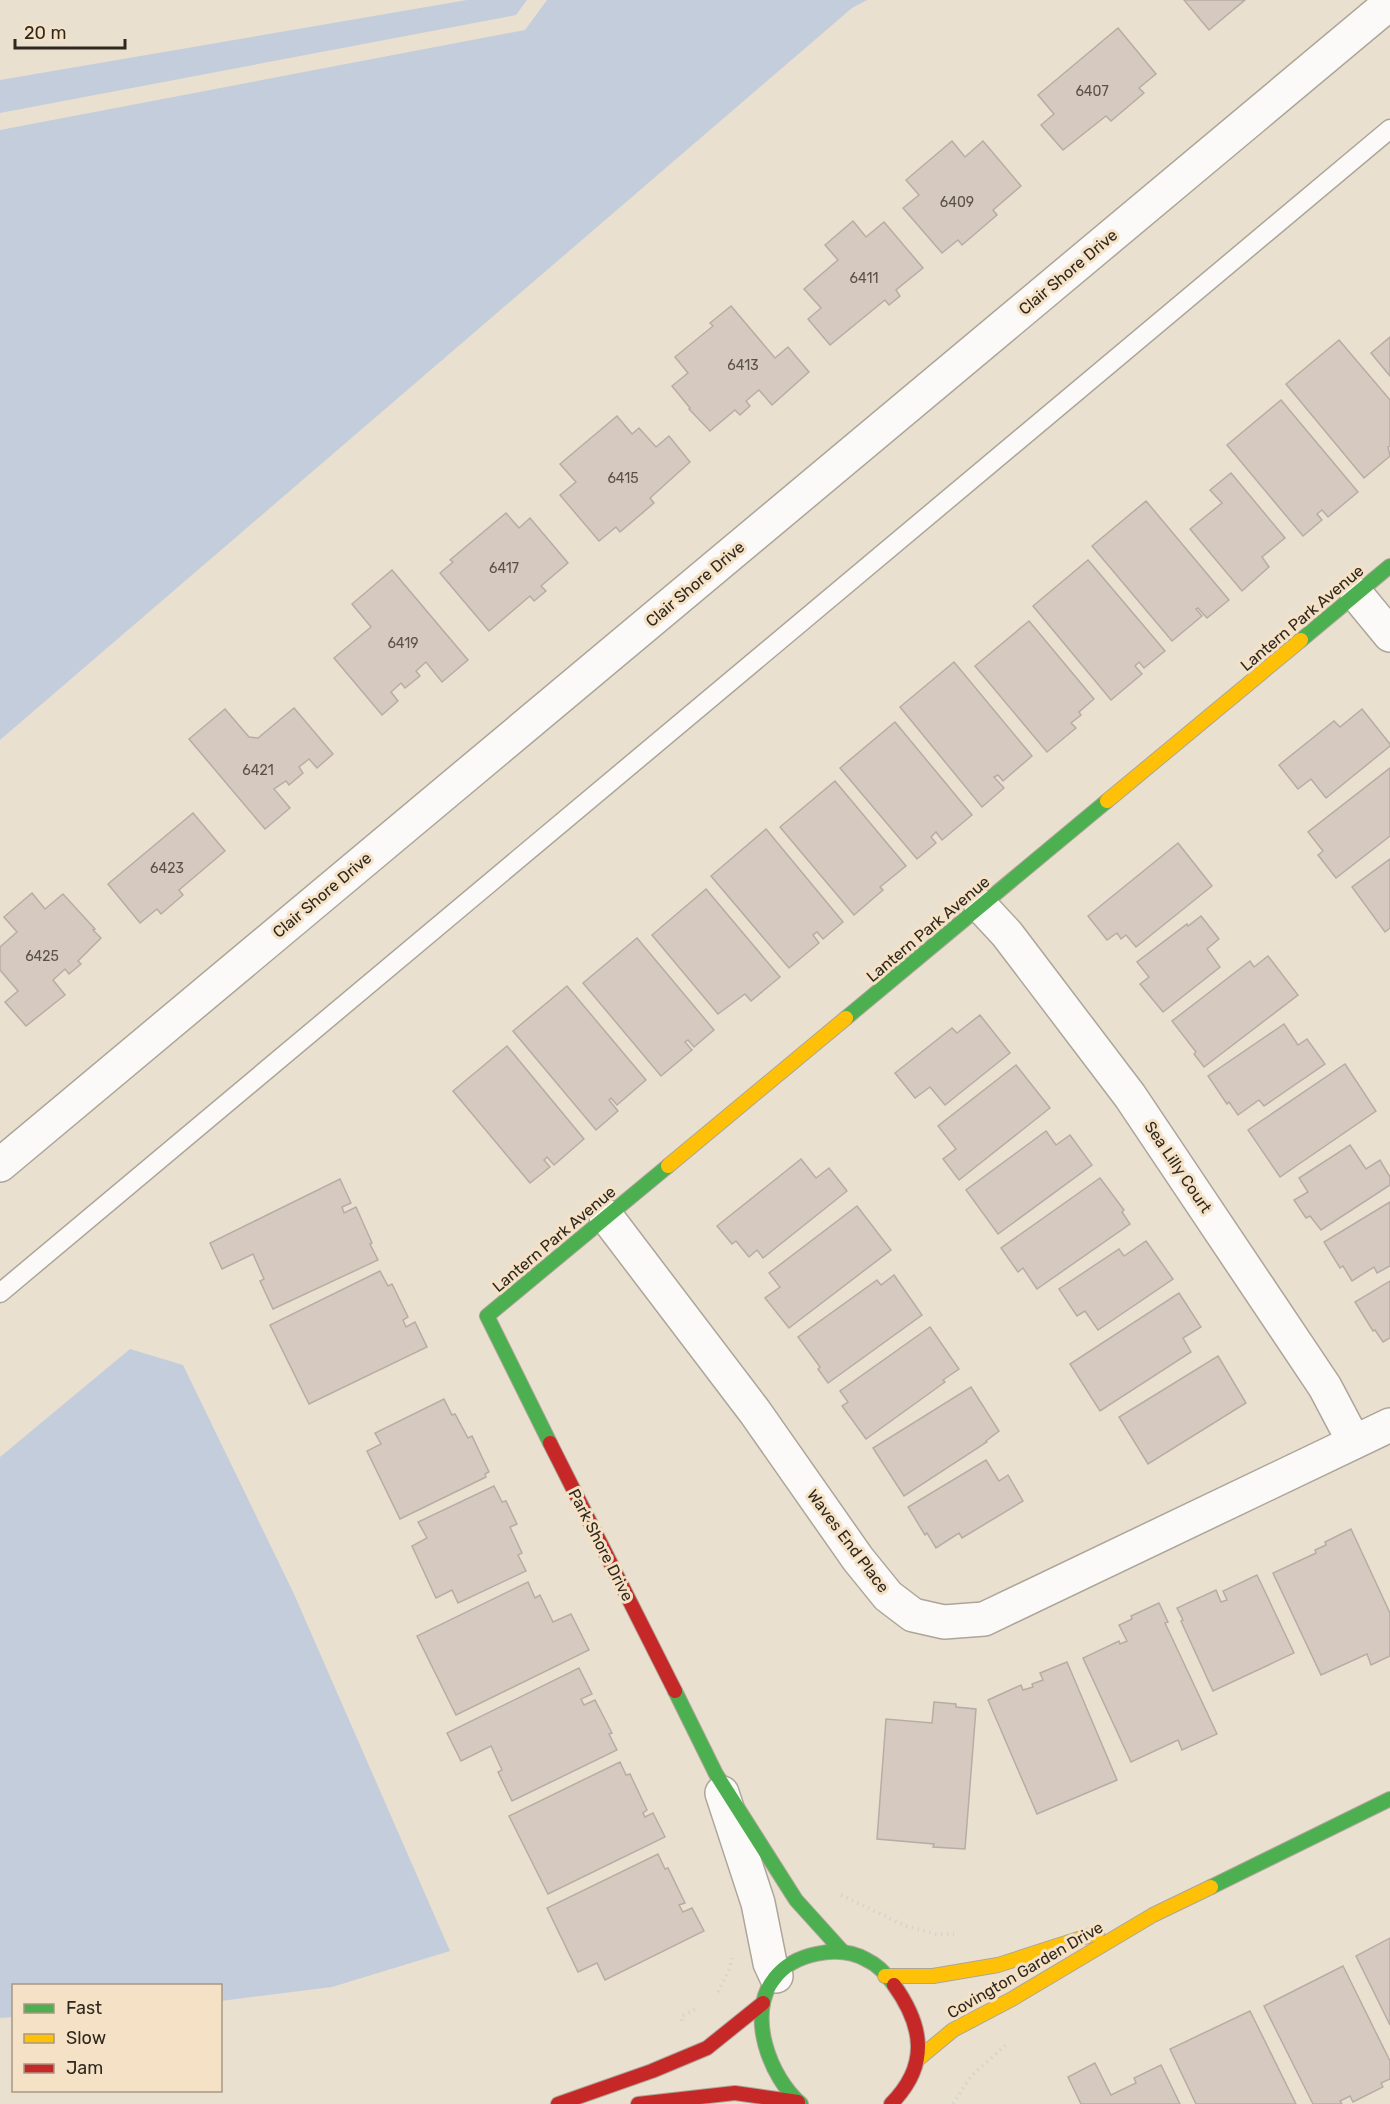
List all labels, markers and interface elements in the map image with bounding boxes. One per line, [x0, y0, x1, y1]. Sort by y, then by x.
scale bar [15, 12, 124, 50]
text: 20 m [24, 22, 66, 44]
house number: 6407 [1075, 83, 1109, 100]
house number: 6409 [940, 194, 974, 211]
street label: Clair Shore Drive [1015, 225, 1121, 319]
house number: 6411 [850, 270, 878, 287]
house number: 6413 [727, 357, 759, 374]
house number: 6415 [607, 470, 639, 487]
street label: Clair Shore Drive [642, 537, 748, 631]
house number: 6417 [489, 560, 519, 577]
street label: Lantern Park Avenue [1237, 561, 1368, 675]
house number: 6419 [387, 635, 419, 652]
house number: 6421 [242, 762, 274, 779]
street label: Clair Shore Drive [269, 848, 375, 942]
house number: 6423 [150, 860, 184, 877]
street label: Lantern Park Avenue [863, 872, 994, 986]
house number: 6425 [25, 948, 59, 965]
street label: Sea Lilly Court [1140, 1118, 1216, 1216]
street label: Lantern Park Avenue [489, 1182, 620, 1296]
street label: Park Shore Drive [565, 1486, 637, 1604]
street label: Waves End Place [803, 1486, 893, 1596]
street label: Covington Garden Drive [944, 1918, 1106, 2022]
legend [12, 1984, 222, 2092]
text: Fast [66, 1997, 102, 2019]
text: Slow [66, 2027, 106, 2049]
text: Jam [66, 2057, 103, 2079]

